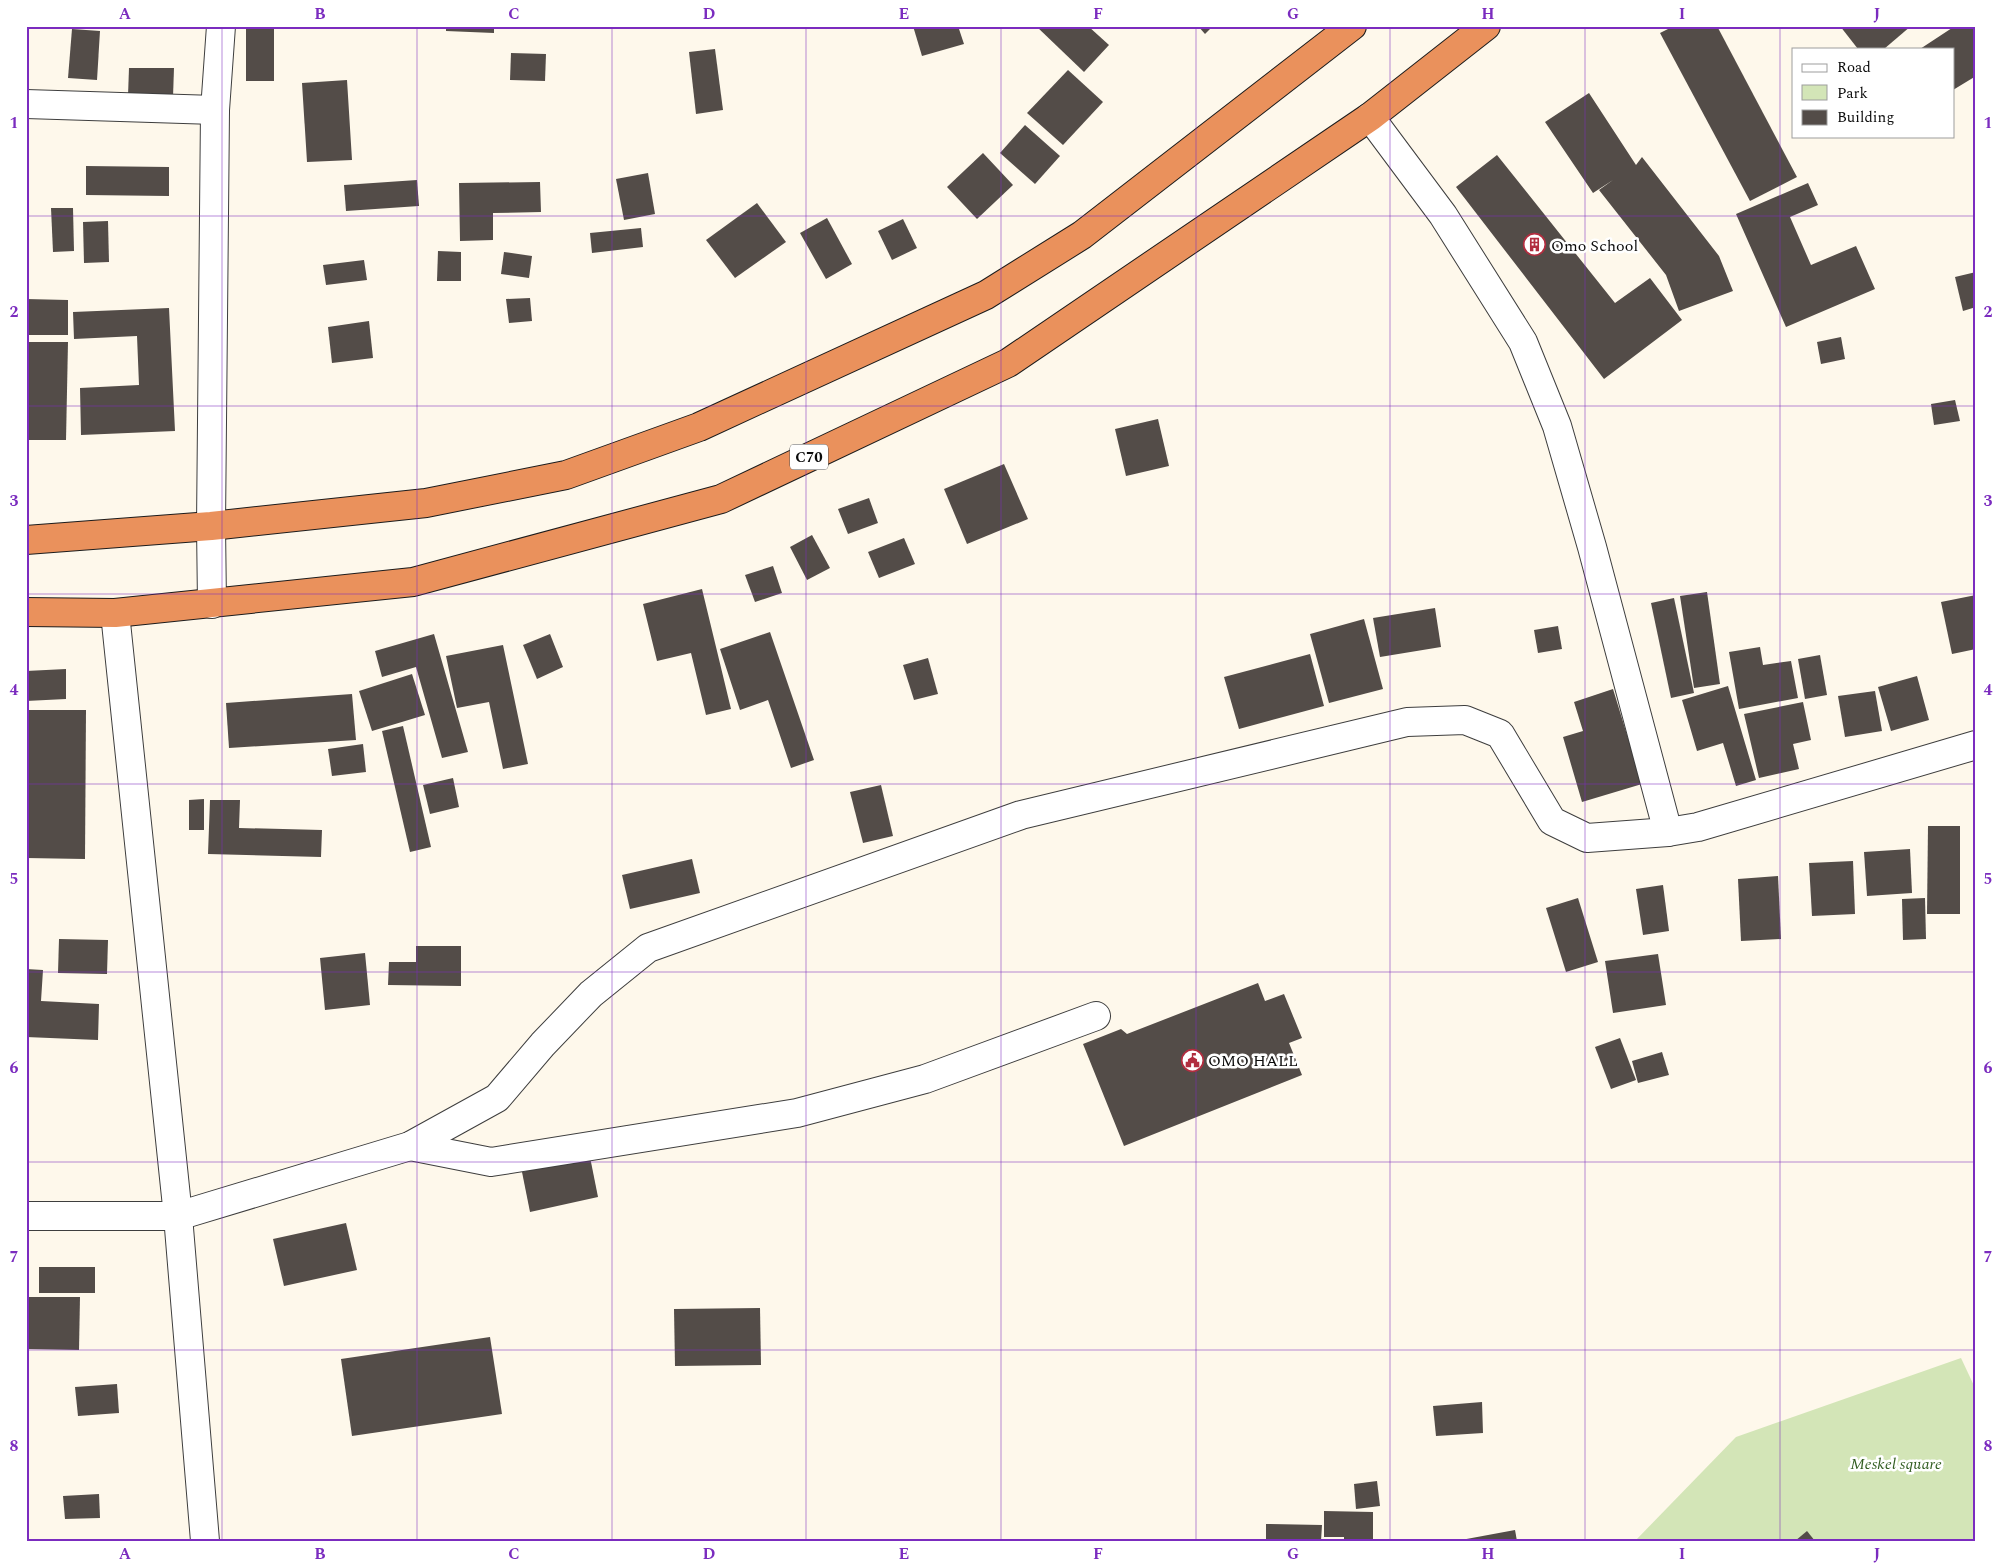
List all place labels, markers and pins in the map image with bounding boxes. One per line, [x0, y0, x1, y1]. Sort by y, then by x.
building icon: Omo School [1523, 233, 1547, 257]
place label: Omo School [1551, 234, 1638, 258]
public building icon: OMO HALL [1180, 1048, 1204, 1072]
place label: OMO HALL [1208, 1049, 1298, 1073]

